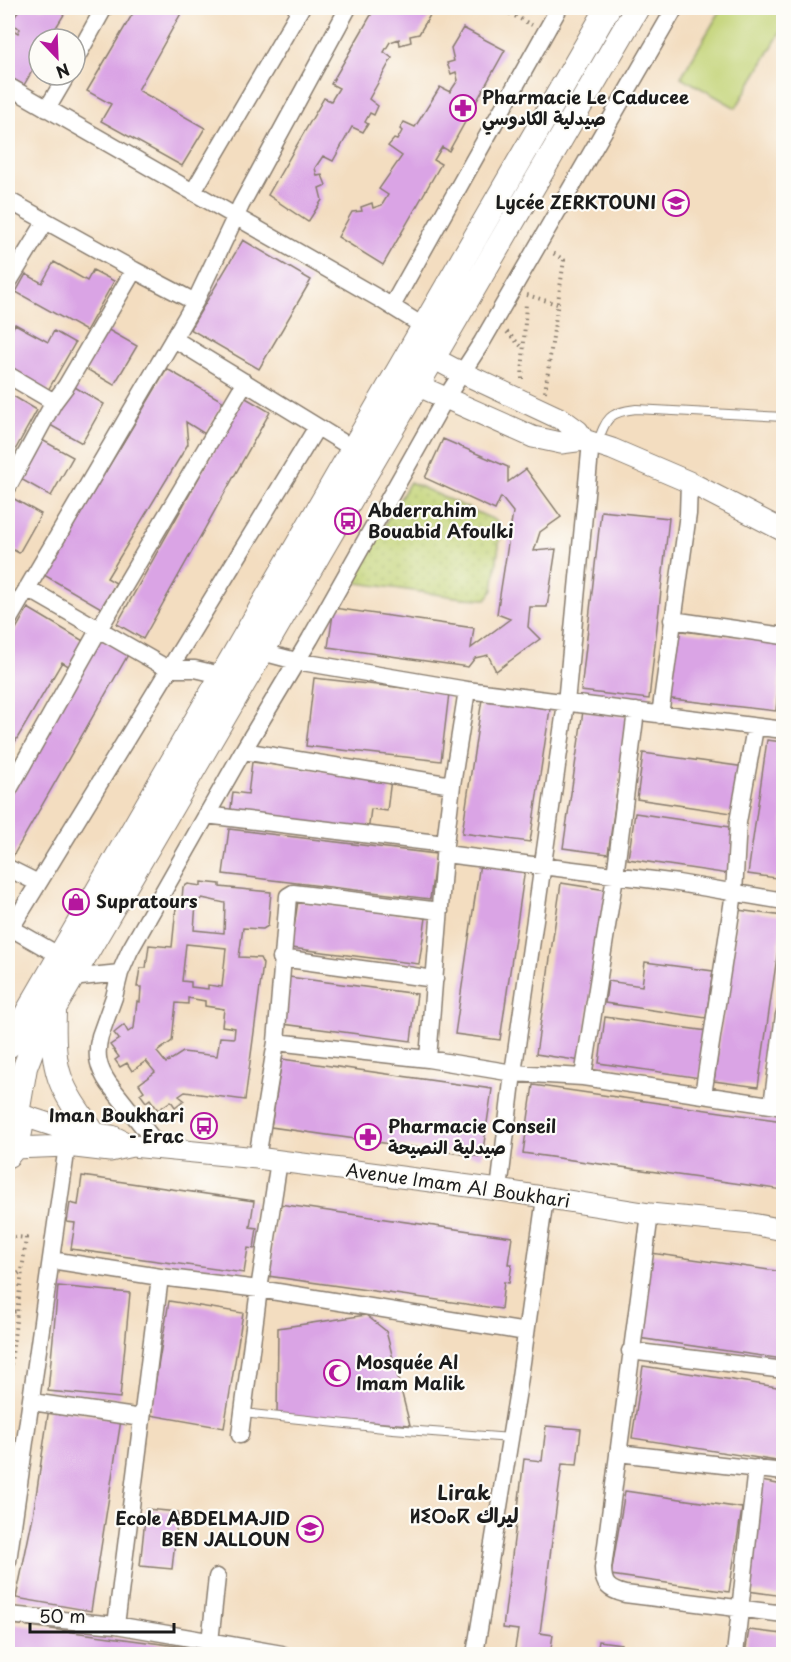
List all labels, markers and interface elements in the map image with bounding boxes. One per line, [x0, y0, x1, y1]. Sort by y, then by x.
north arrow [27, 27, 87, 87]
text: N [53, 58, 74, 85]
place label: Pharmacie Le Caducee صيدلية الكادوسي [482, 83, 689, 135]
pharmacy icon: Pharmacie Le Caducee صيدلية الكادوسي [448, 93, 478, 123]
place label: Lycée ZERKTOUNI [496, 188, 656, 215]
school or university icon: Lycée ZERKTOUNI [661, 188, 691, 218]
place label: Abderrahim Bouabid Afoulki [367, 496, 514, 544]
bus stop icon: Abderrahim Bouabid Afoulki [333, 506, 363, 536]
shop icon: Supratours [61, 887, 91, 917]
place label: Supratours [96, 887, 198, 914]
place label: Iman Boukhari - Erac [49, 1101, 184, 1149]
bus stop icon: Iman Boukhari - Erac [189, 1111, 219, 1141]
place label: Pharmacie Conseil صيدلية النصيحة [388, 1112, 556, 1160]
pharmacy icon: Pharmacie Conseil صيدلية النصيحة [353, 1122, 383, 1152]
street label: Avenue Imam Al Boukhari [344, 1155, 572, 1214]
place label: Mosquée Al Imam Malik [356, 1348, 465, 1396]
mosque icon: Mosquée Al Imam Malik [322, 1358, 352, 1388]
district label: Lirak ⵍⵉⵔⴰⴽ ليراك [409, 1477, 519, 1530]
place label: Ecole ABDELMAJID BEN JALLOUN [115, 1504, 290, 1552]
school or university icon: Ecole ABDELMAJID BEN JALLOUN [295, 1514, 325, 1544]
scale bar [30, 1596, 174, 1634]
text: 50 m [39, 1602, 86, 1629]

